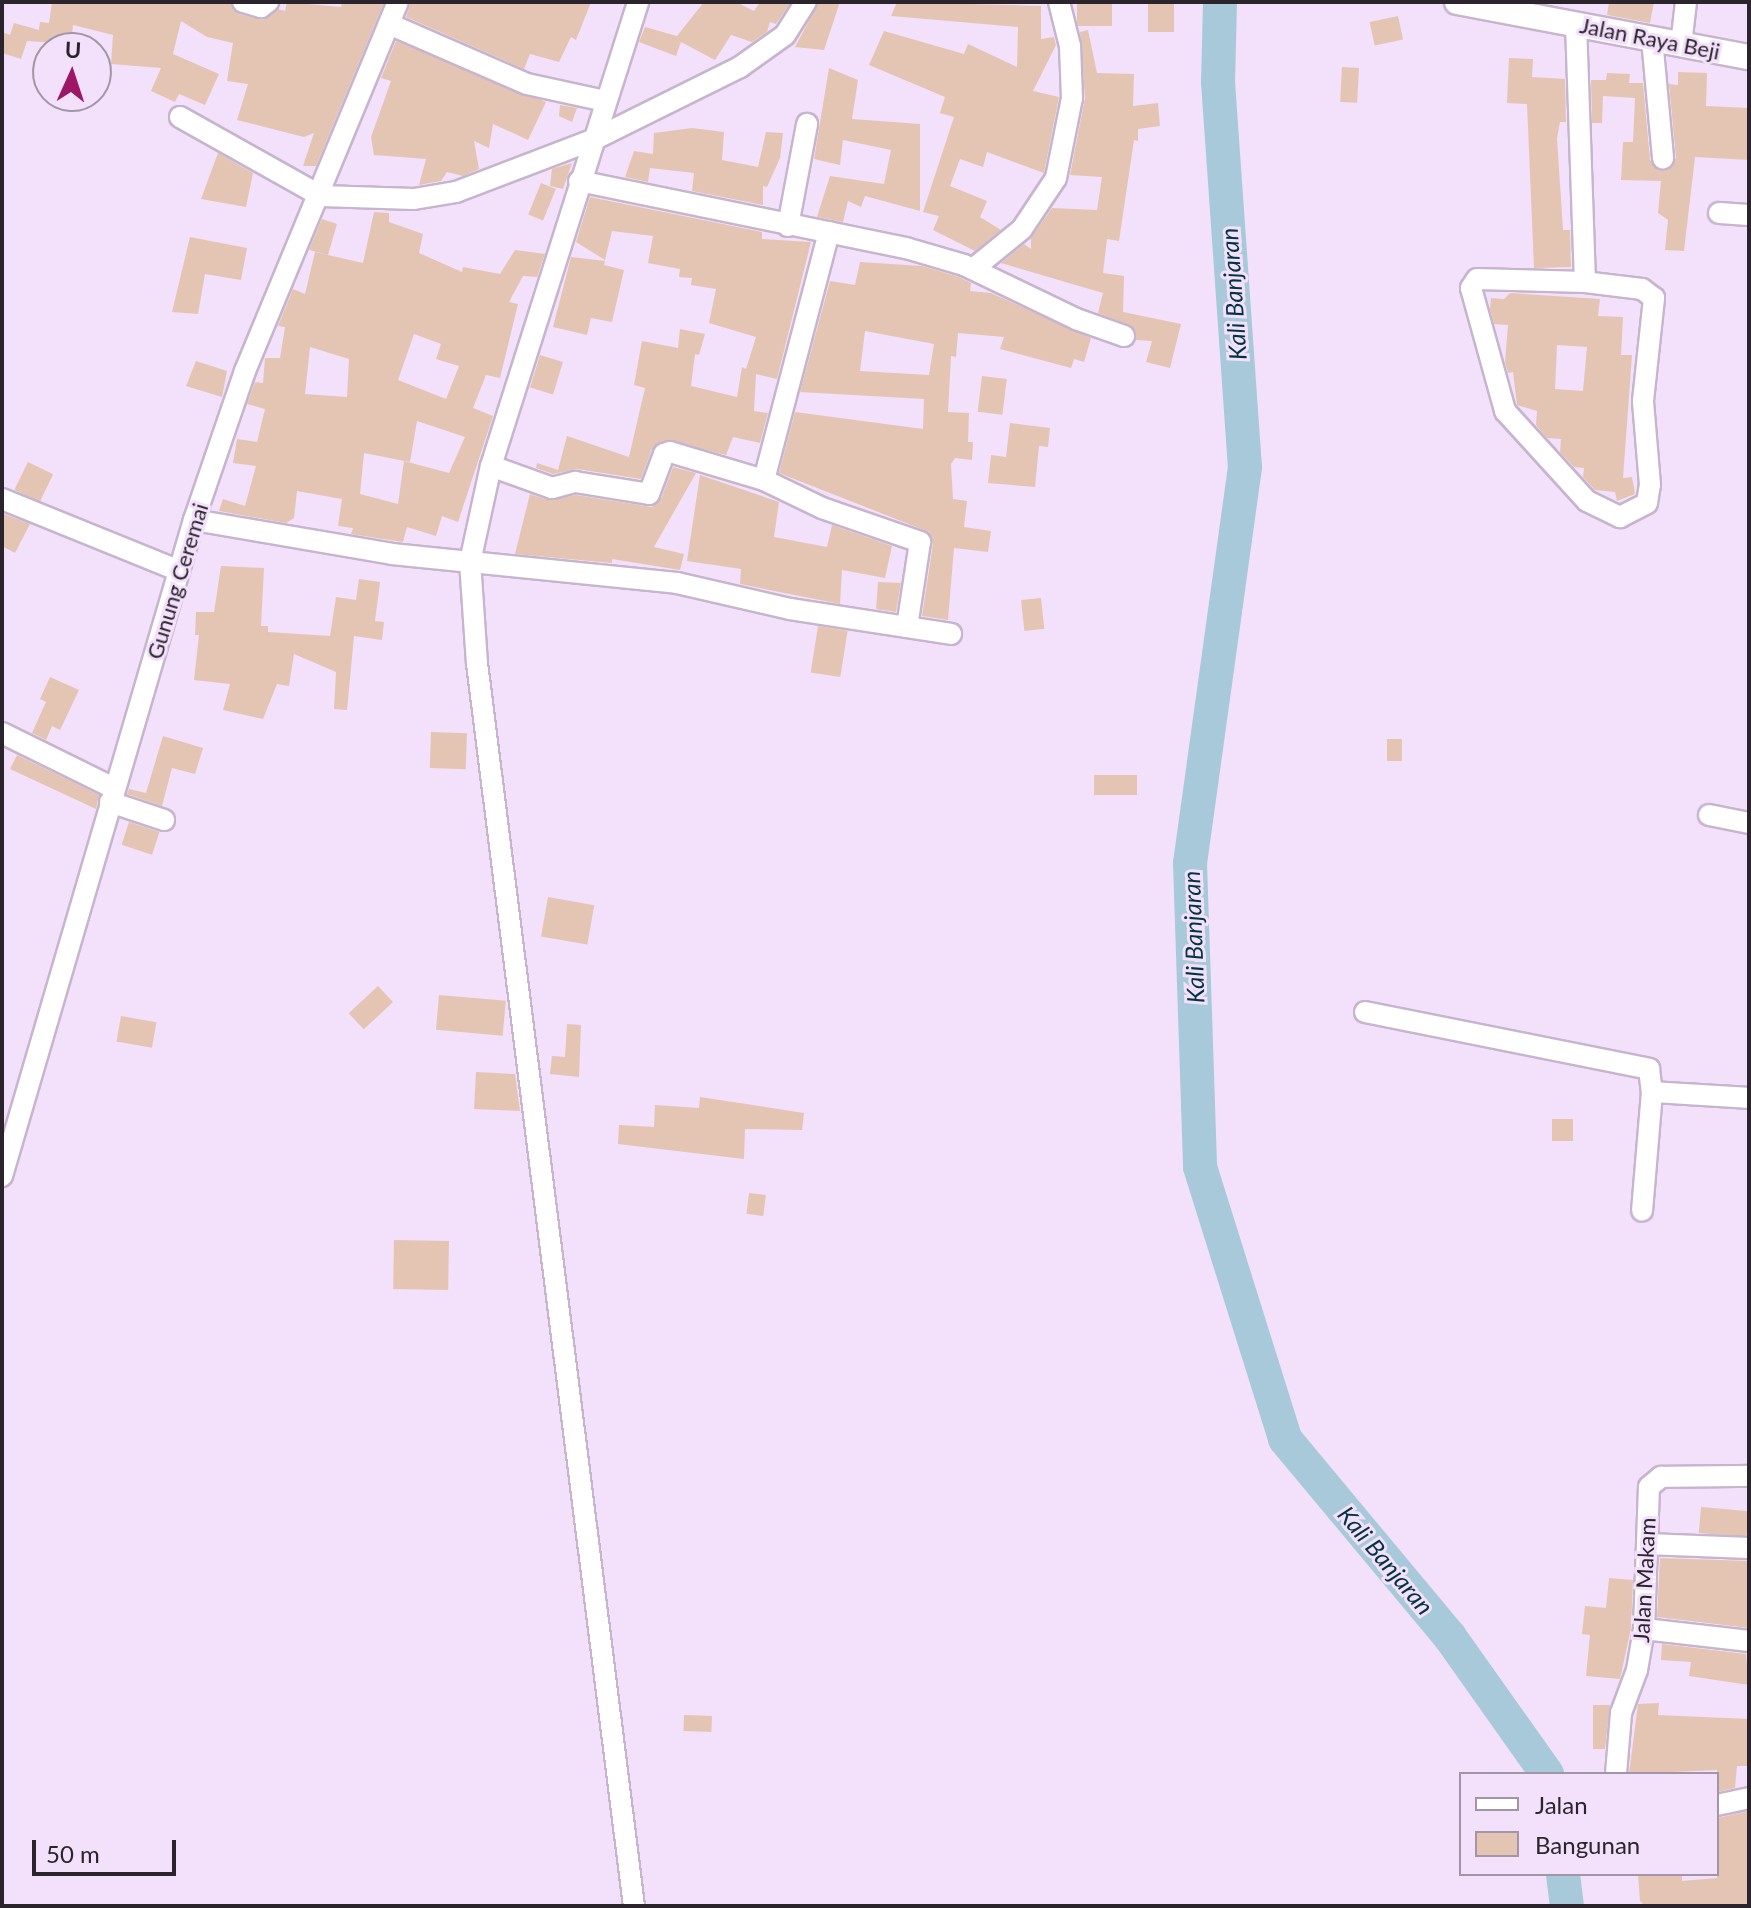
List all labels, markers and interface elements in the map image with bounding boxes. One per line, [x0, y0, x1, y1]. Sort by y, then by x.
street label: Jalan Raya Beji [1578, 11, 1722, 65]
north arrow [32, 32, 112, 112]
text: U [64, 36, 82, 63]
water label: Kali Banjaran [1214, 227, 1252, 361]
street label: Gunung Ceremai [141, 500, 213, 662]
water label: Kali Banjaran [1176, 870, 1210, 1004]
water label: Kali Banjaran [1332, 1500, 1440, 1620]
street label: Jalan Makam [1628, 1517, 1660, 1643]
legend [1459, 1772, 1719, 1876]
text: Jalan [1535, 1790, 1588, 1819]
scale bar [36, 1824, 180, 1874]
text: Bangunan [1535, 1830, 1640, 1859]
text: 50 m [46, 1839, 100, 1868]

